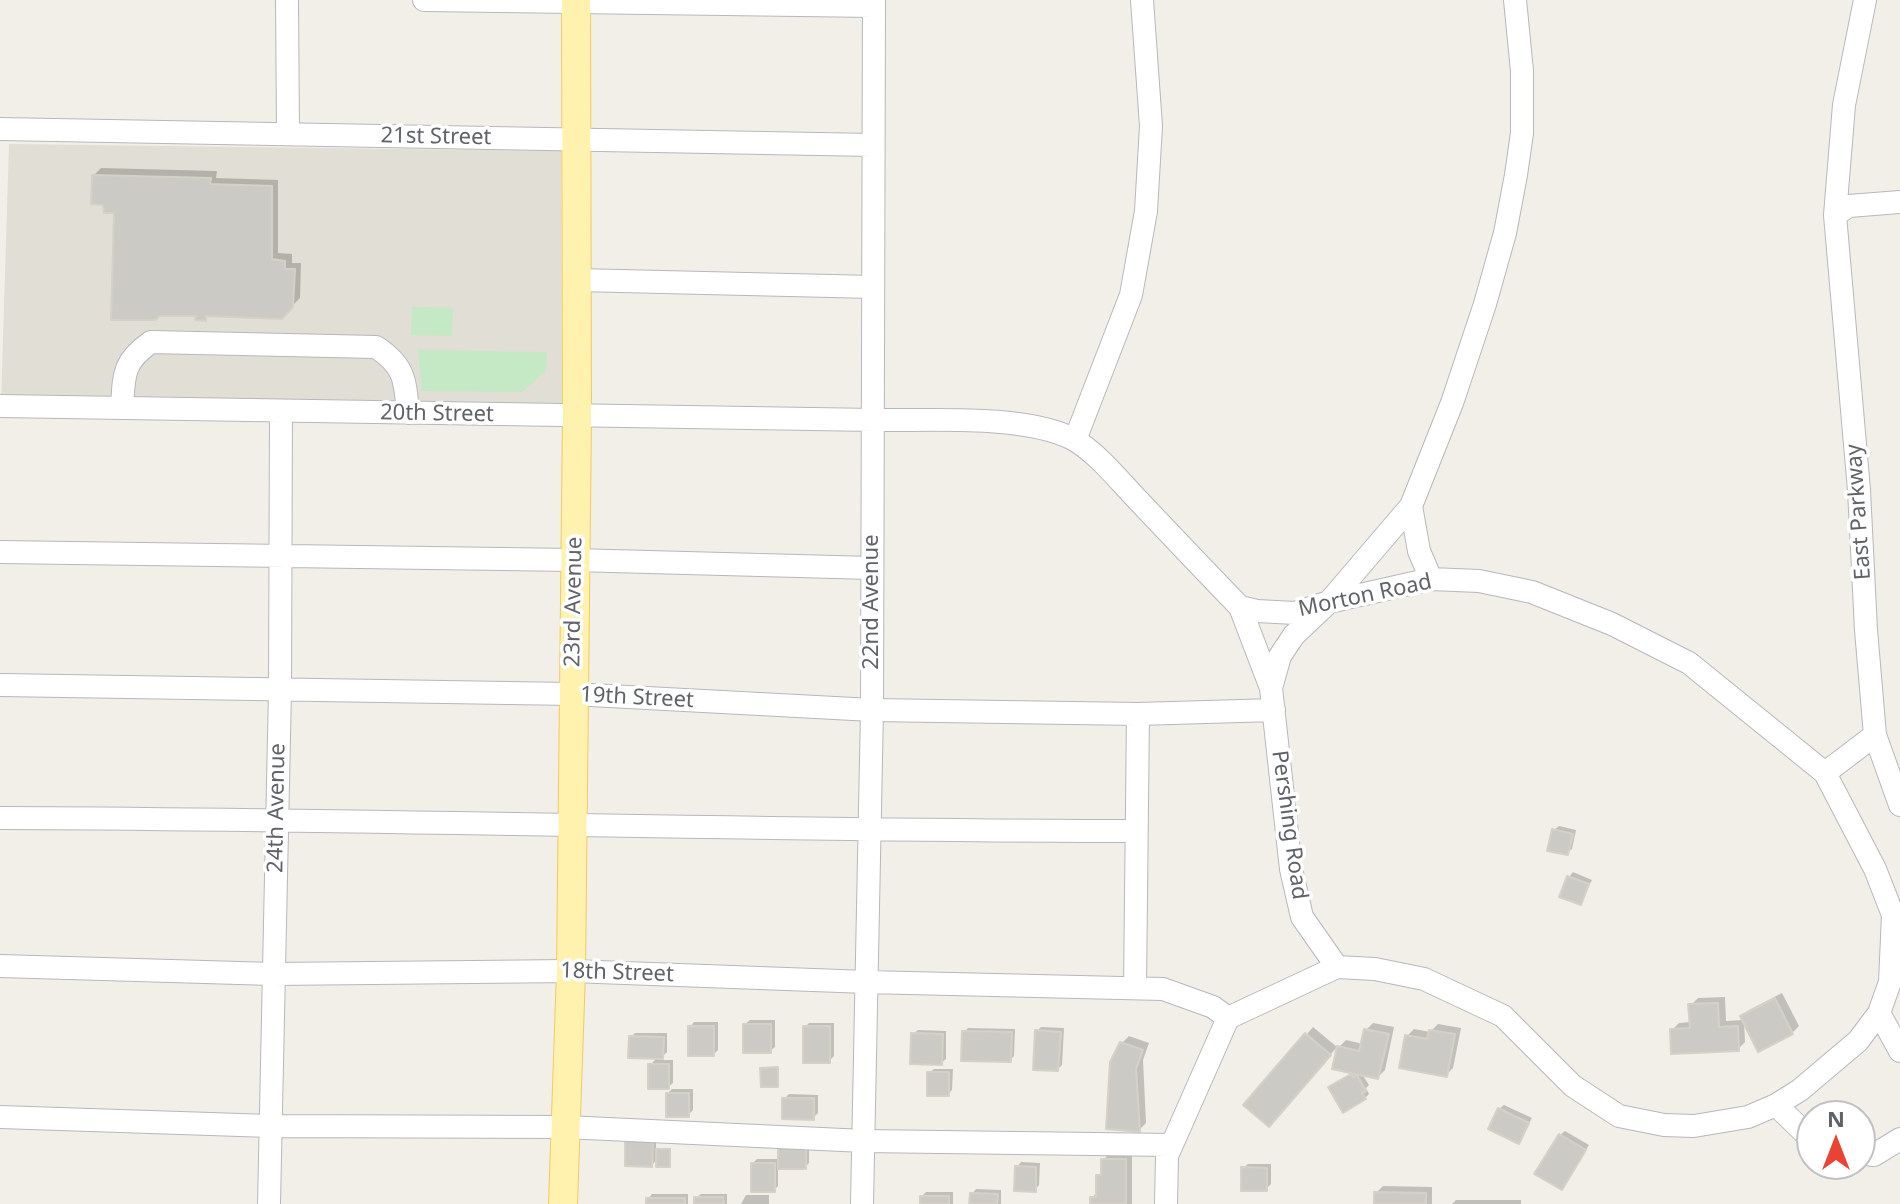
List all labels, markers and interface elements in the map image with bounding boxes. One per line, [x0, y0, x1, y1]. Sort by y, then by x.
street label: 21st Street [380, 123, 492, 151]
street label: 20th Street [380, 400, 494, 428]
street label: East Parkway [1841, 443, 1877, 581]
street label: 22nd Avenue [859, 534, 885, 670]
street label: 23rd Avenue [560, 537, 588, 667]
street label: Morton Road [1296, 569, 1434, 623]
street label: 19th Street [579, 682, 695, 714]
street label: 24th Avenue [263, 743, 291, 873]
street label: Pershing Road [1265, 749, 1313, 901]
street label: 18th Street [560, 958, 674, 988]
north arrow [1796, 1100, 1876, 1180]
text: N [1827, 1103, 1845, 1133]

